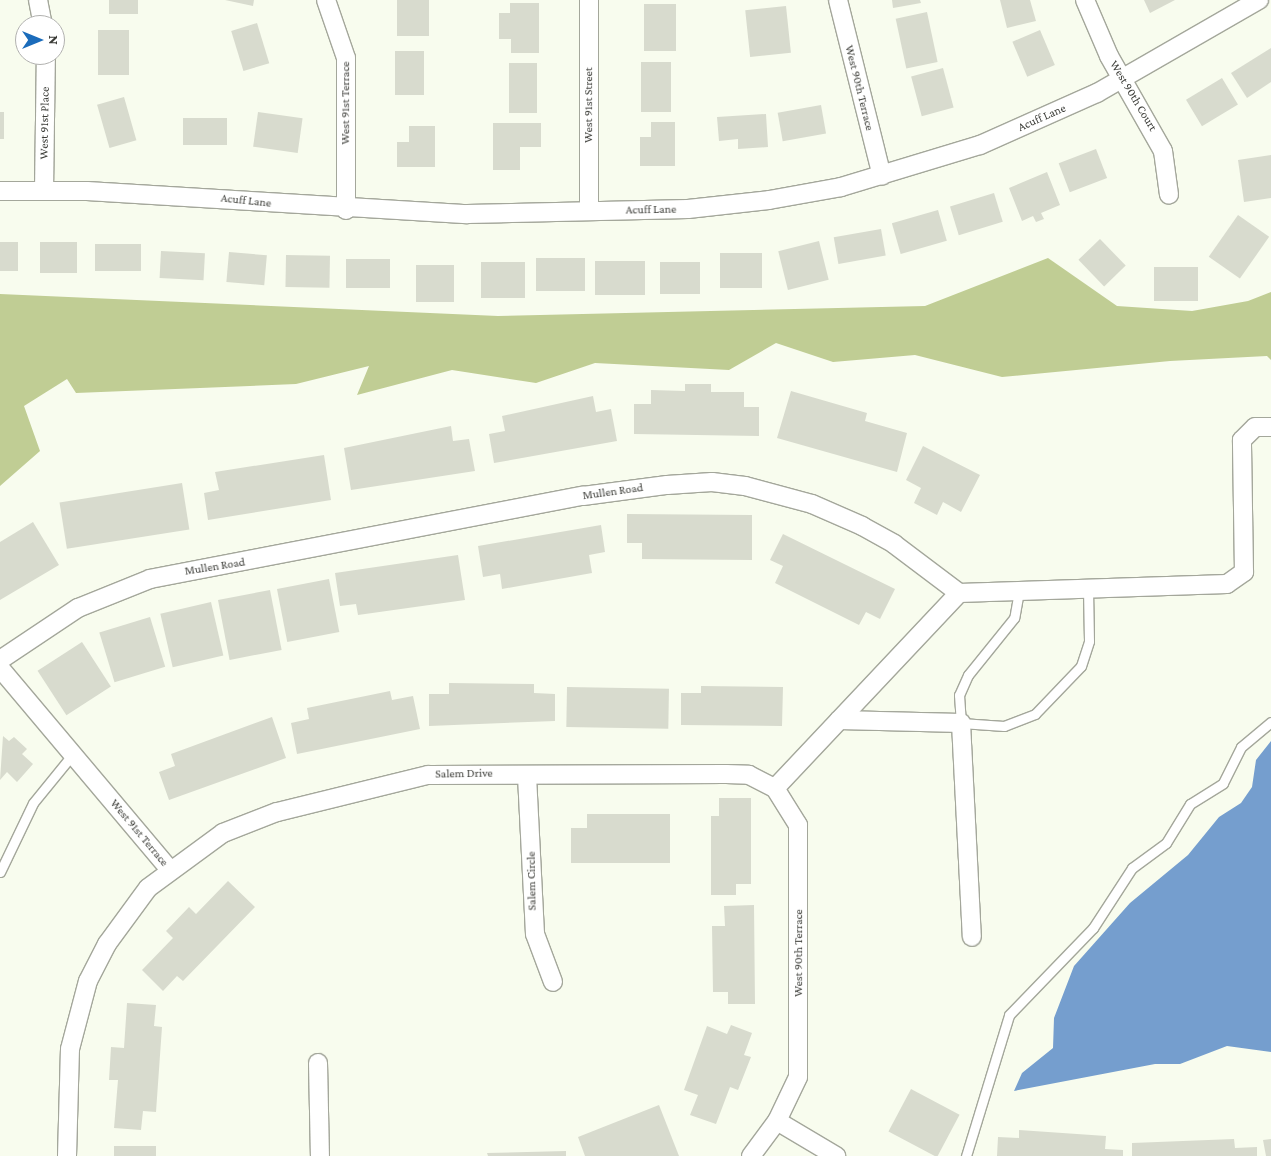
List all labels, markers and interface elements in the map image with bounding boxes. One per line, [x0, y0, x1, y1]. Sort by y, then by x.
north arrow [15, 15, 65, 65]
text: N [46, 35, 62, 45]
street label: West 90th Terrace [841, 44, 877, 132]
street label: West 90th Court [1106, 58, 1160, 134]
street label: West 91st Terrace [339, 61, 353, 145]
street label: West 91st Street [582, 67, 596, 143]
street label: West 91st Place [37, 87, 53, 159]
street label: Acuff Lane [1016, 101, 1068, 135]
street label: Acuff Lane [220, 191, 272, 211]
street label: Acuff Lane [625, 202, 677, 218]
street label: Mullen Road [582, 481, 644, 503]
street label: Mullen Road [184, 555, 246, 579]
street label: Salem Drive [435, 766, 493, 782]
street label: West 91st Terrace [107, 797, 171, 869]
street label: Salem Circle [524, 851, 540, 911]
street label: West 90th Terrace [792, 909, 806, 997]

